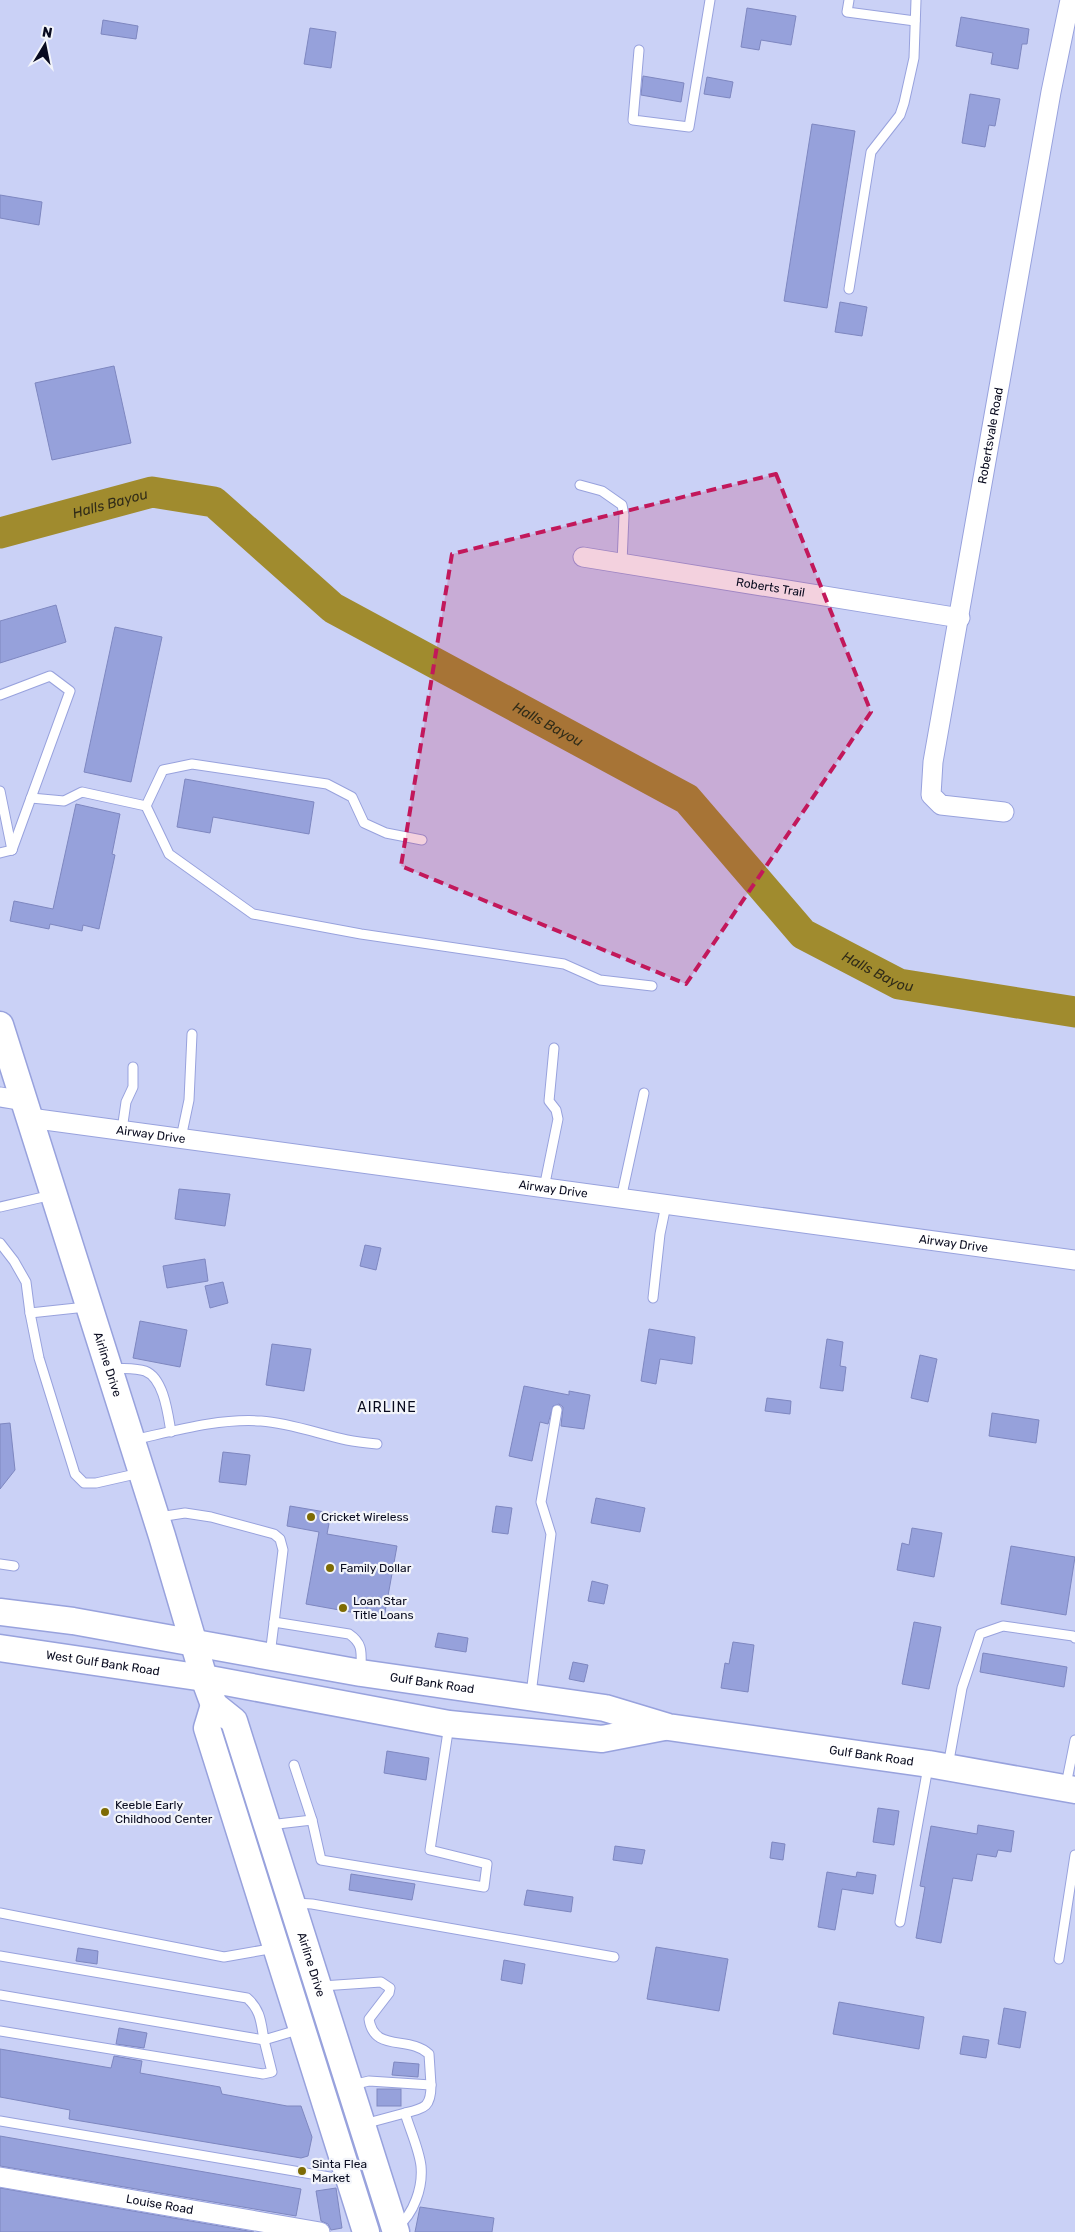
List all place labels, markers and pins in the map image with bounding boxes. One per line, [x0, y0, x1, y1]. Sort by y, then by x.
place label: Cricket Wireless [321, 1510, 409, 1524]
marker: Cricket Wireless [305, 1511, 317, 1523]
place label: Family Dollar [340, 1561, 412, 1575]
marker: Family Dollar [324, 1562, 336, 1574]
place label: Loan Star Title Loans [353, 1594, 414, 1622]
marker: Loan Star Title Loans [337, 1602, 349, 1614]
place label: Keeble Early Childhood Center [115, 1798, 213, 1826]
marker: Keeble Early Childhood Center [99, 1806, 111, 1818]
place label: Sinta Flea Market [312, 2157, 367, 2185]
marker: Sinta Flea Market [296, 2165, 308, 2177]

